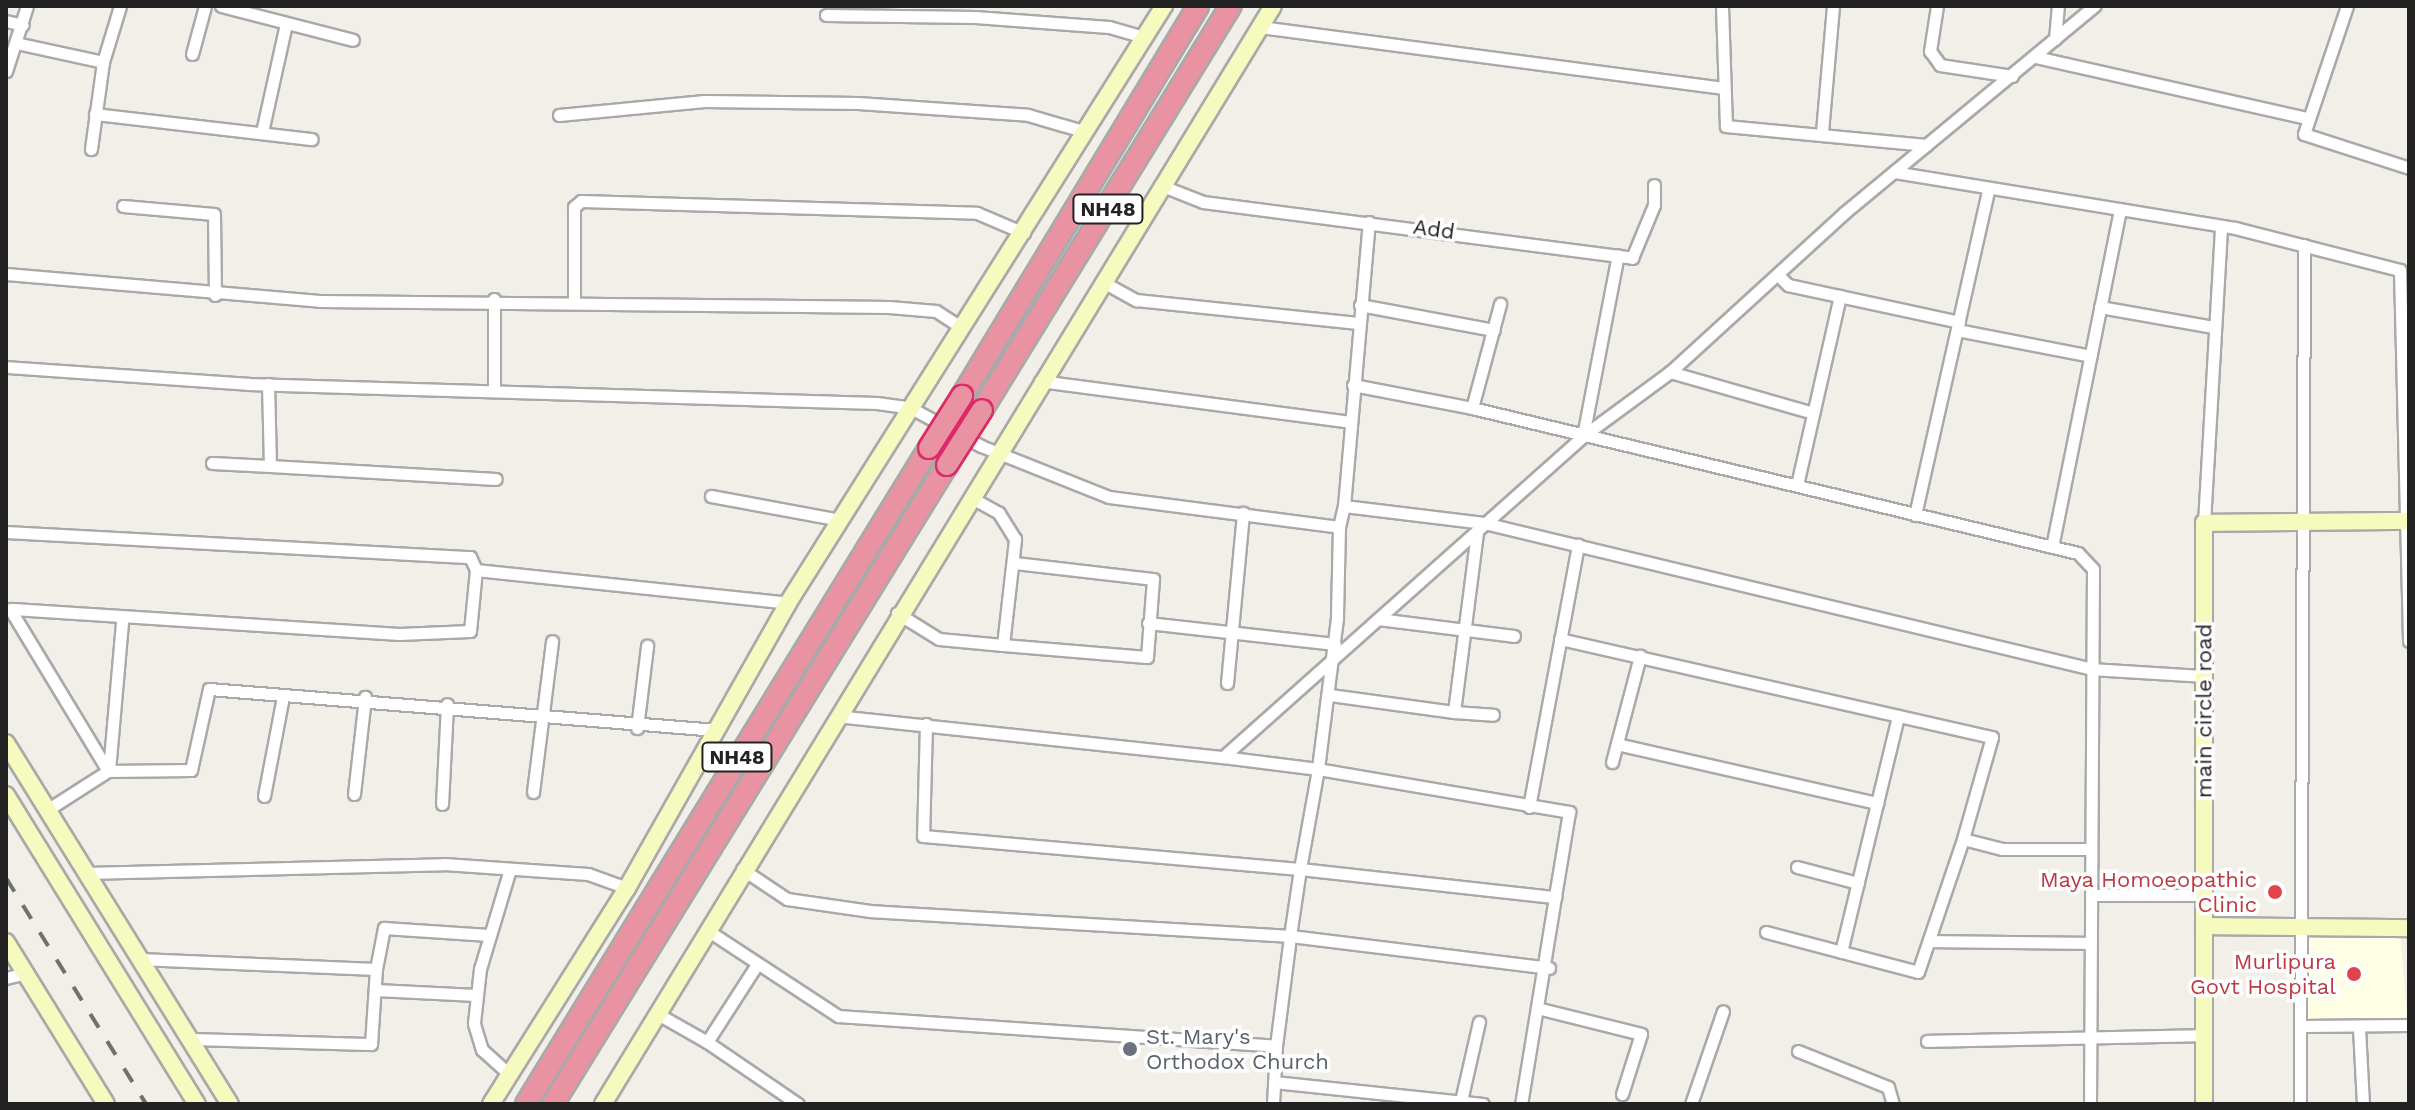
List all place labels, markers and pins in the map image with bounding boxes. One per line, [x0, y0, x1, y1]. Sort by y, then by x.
place label: Maya Homoeopathic Clinic [2039, 866, 2257, 918]
marker: Maya Homoeopathic Clinic [2264, 881, 2286, 903]
place label: Murlipura Govt Hospital [2190, 948, 2336, 1000]
marker: Murlipura Govt Hospital [2343, 963, 2365, 985]
place label: St. Mary's Orthodox Church [1146, 1023, 1329, 1074]
marker: St. Mary's Orthodox Church [1121, 1040, 1139, 1058]

